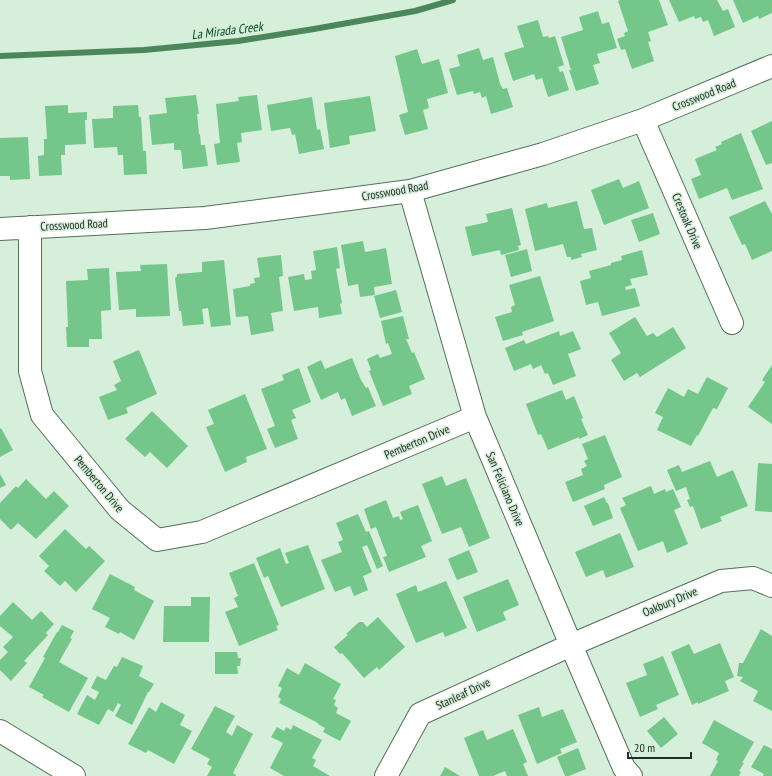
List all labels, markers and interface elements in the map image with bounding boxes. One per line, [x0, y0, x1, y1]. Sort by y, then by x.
water label: La Mirada Creek [190, 17, 266, 43]
street label: Crosswood Road [670, 75, 738, 114]
street label: Crosswood Road [360, 177, 429, 204]
street label: Crestoak Drive [669, 190, 706, 251]
street label: Crosswood Road [40, 215, 108, 234]
street label: Pemberton Drive [382, 421, 452, 462]
street label: San Feliciano Drive [483, 449, 528, 528]
street label: Pemberton Drive [71, 452, 128, 515]
street label: Oakbury Drive [640, 583, 700, 620]
street label: Stanleaf Drive [433, 674, 492, 713]
scale bar [628, 734, 691, 760]
text: 20 m [634, 740, 655, 755]

